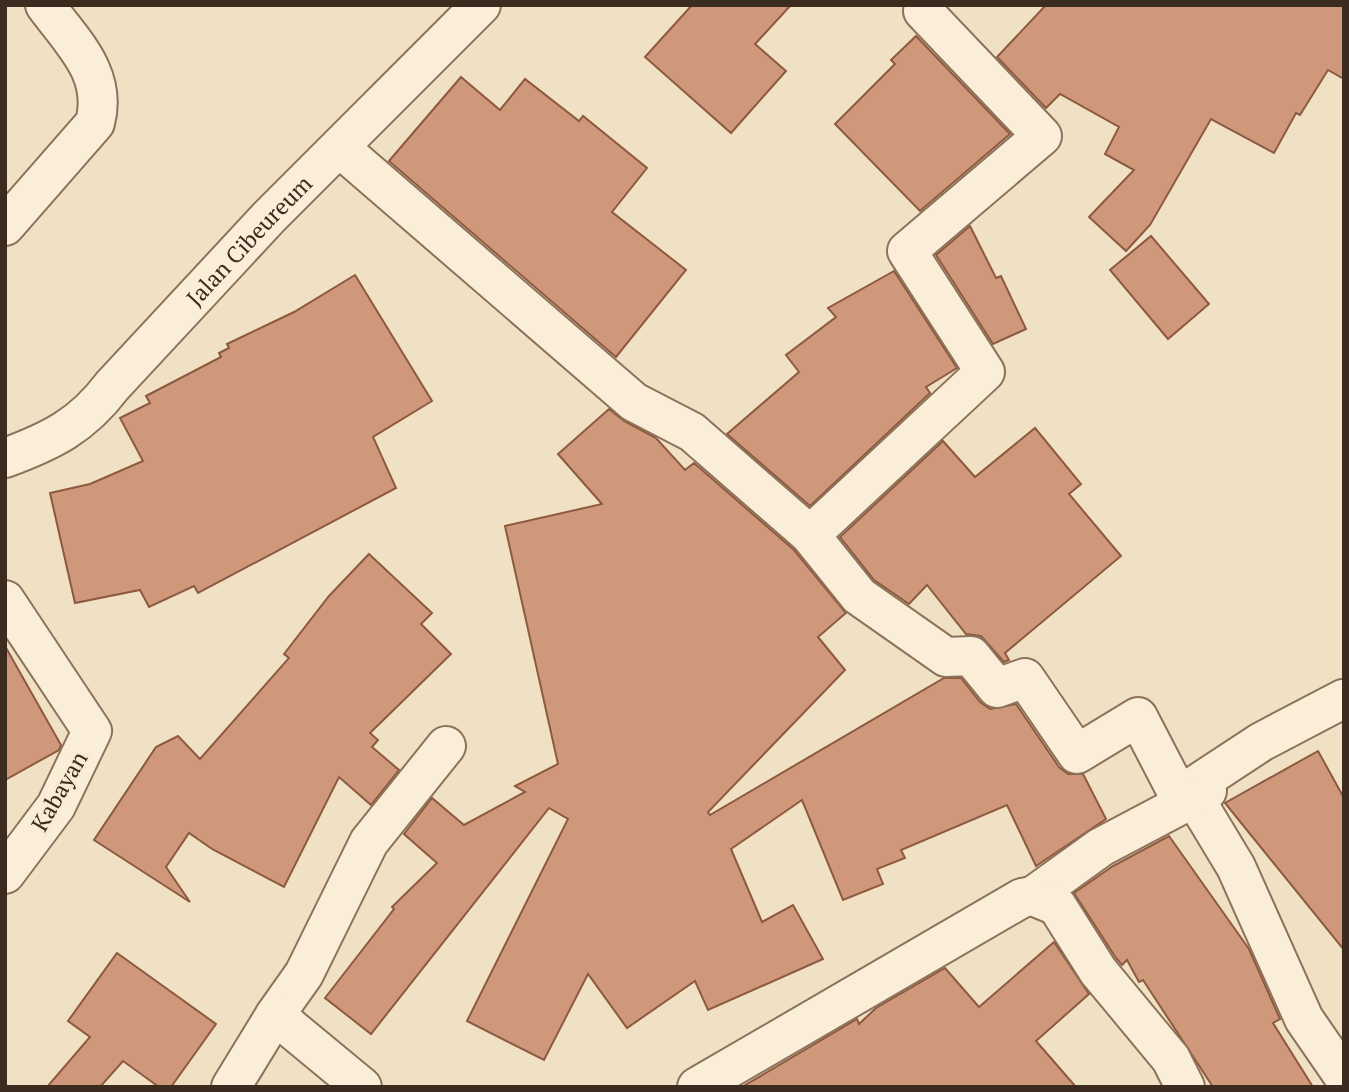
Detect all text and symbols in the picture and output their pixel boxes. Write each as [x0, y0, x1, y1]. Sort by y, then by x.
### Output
street label: Jalan Cibeureum [179, 168, 318, 312]
street label: Kabayan [24, 745, 94, 837]

